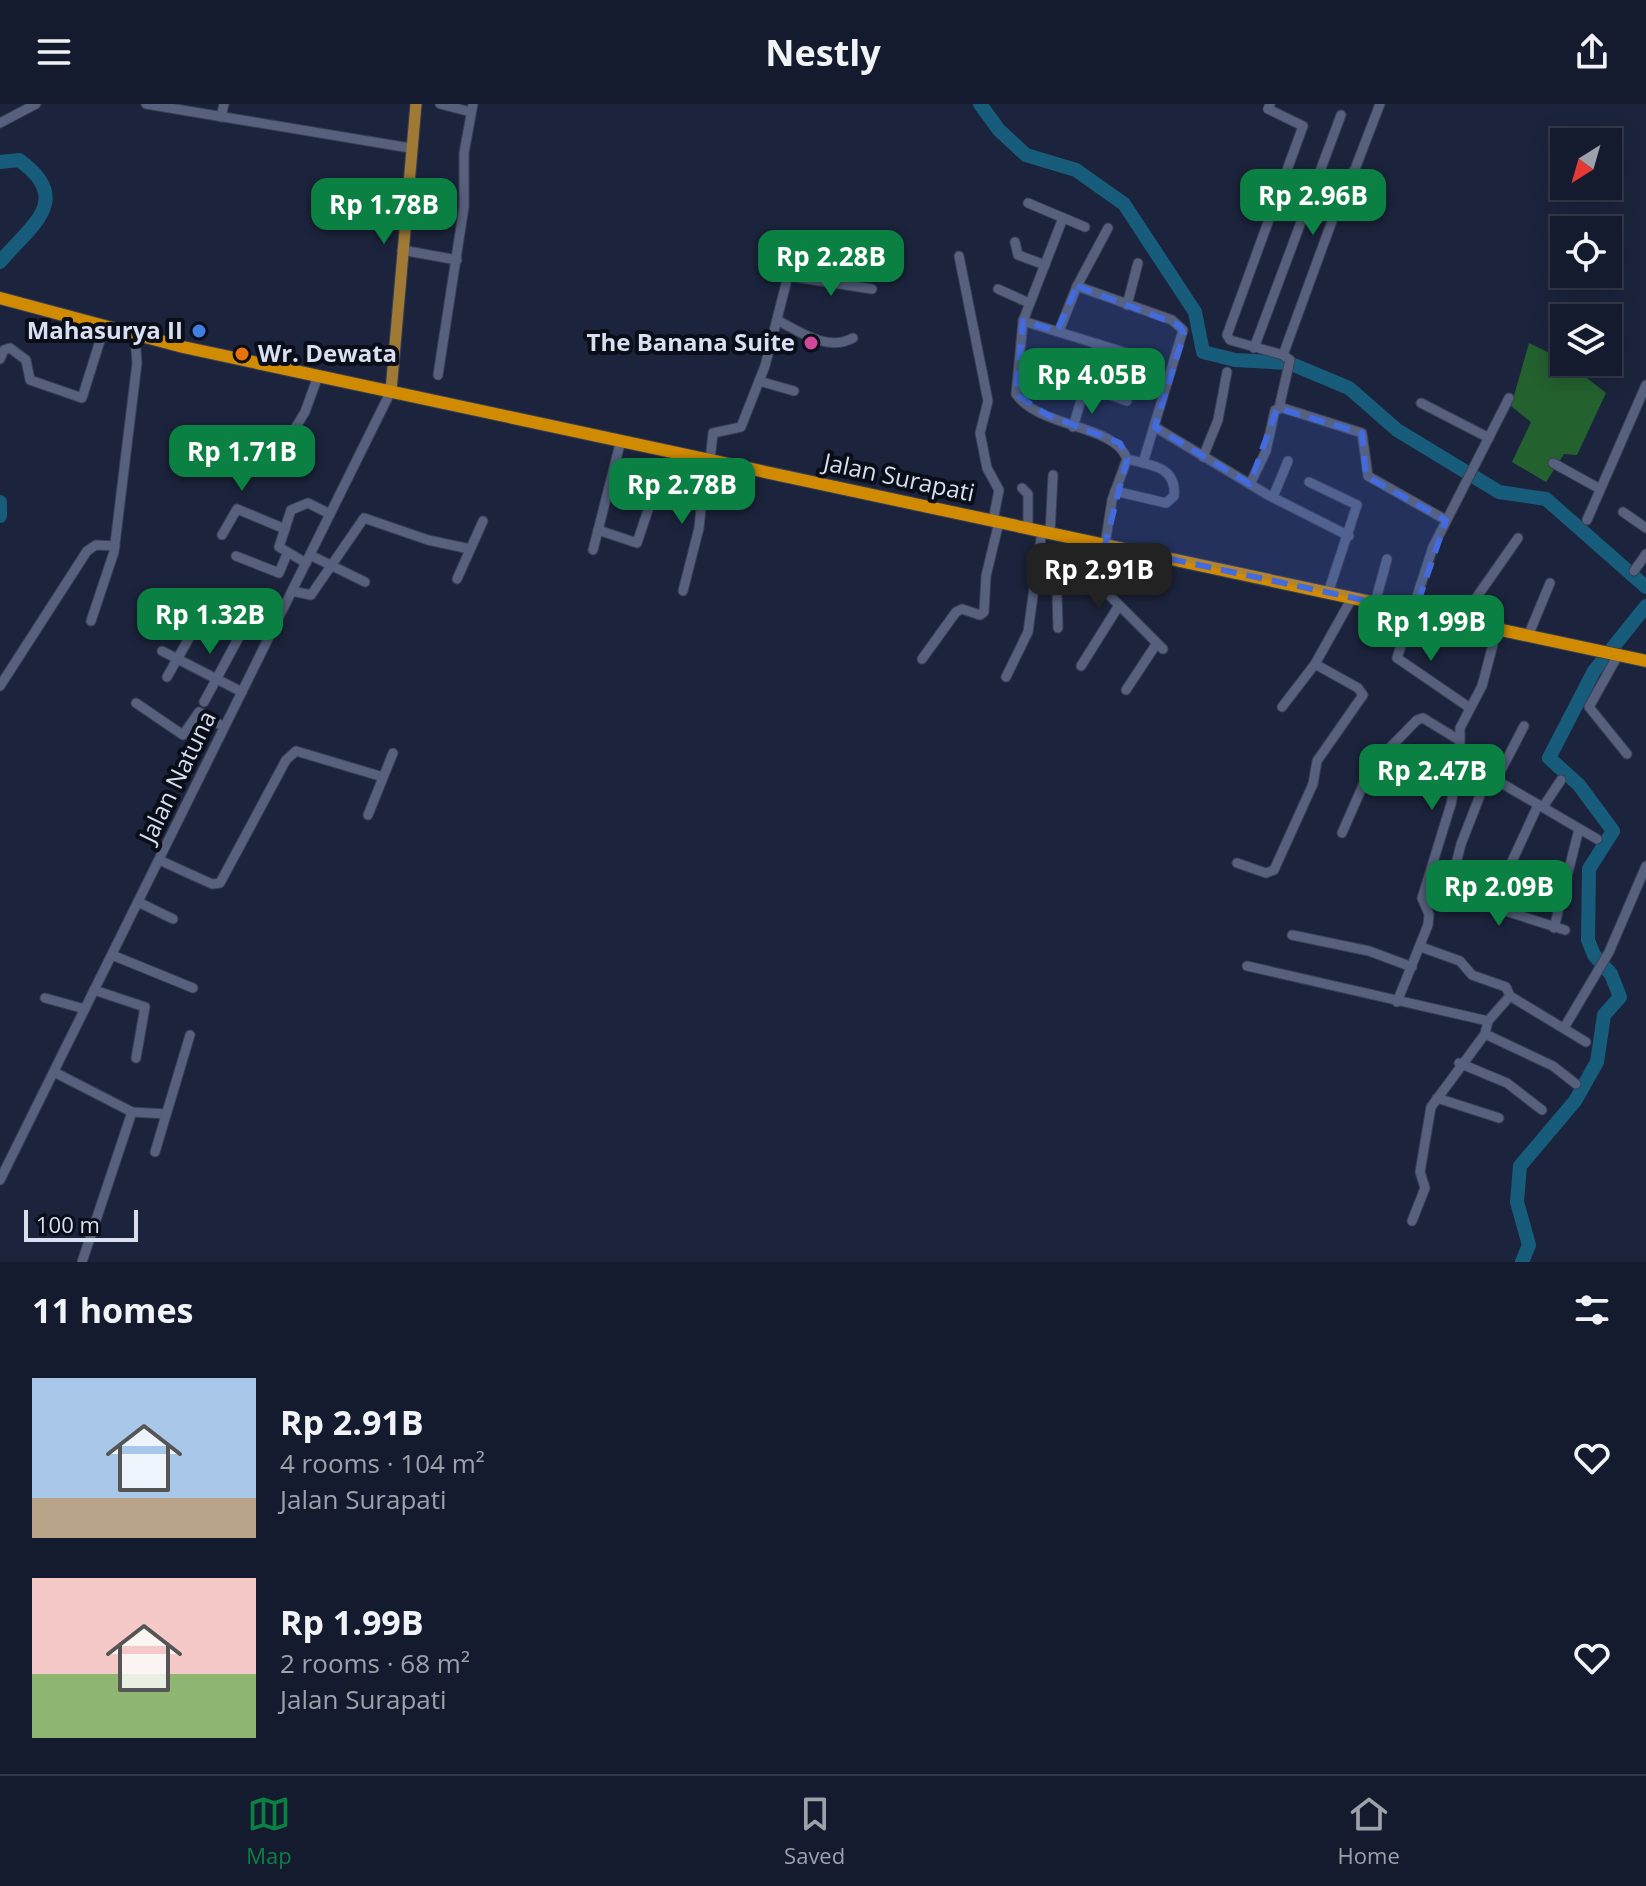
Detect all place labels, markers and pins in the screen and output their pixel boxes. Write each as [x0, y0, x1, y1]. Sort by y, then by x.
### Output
pin: Rp 2.96B [1230, 169, 1396, 237]
pin: Rp 1.78B [301, 178, 467, 246]
pin: Rp 2.28B [748, 230, 914, 298]
place label: Mahasurya II [27, 313, 183, 346]
marker: Mahasurya II [190, 322, 208, 340]
place label: The Banana Suite [587, 325, 795, 358]
marker: The Banana Suite [802, 334, 820, 352]
place label: Wr. Dewata [258, 336, 397, 369]
marker: Wr. Dewata [233, 345, 251, 363]
pin: Rp 4.05B [1009, 348, 1175, 416]
pin: Rp 1.71B [159, 425, 325, 493]
pin: Rp 2.78B [599, 458, 765, 526]
pin: Rp 2.91B [1016, 543, 1182, 611]
pin: Rp 1.32B [127, 588, 293, 656]
pin: Rp 1.99B [1348, 595, 1514, 663]
pin: Rp 2.47B [1349, 744, 1515, 812]
pin: Rp 2.09B [1416, 860, 1582, 928]

